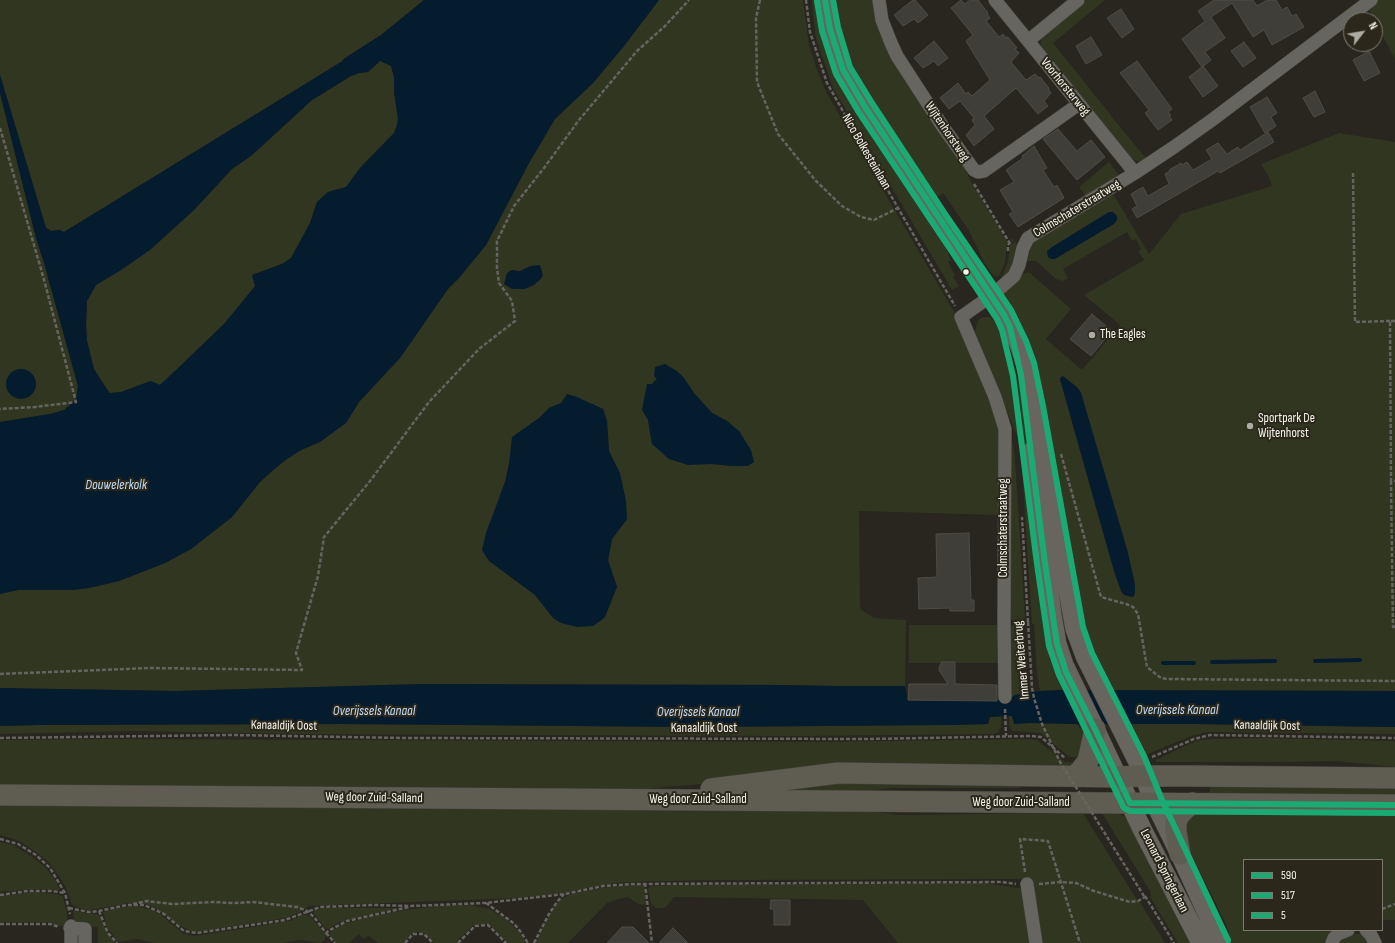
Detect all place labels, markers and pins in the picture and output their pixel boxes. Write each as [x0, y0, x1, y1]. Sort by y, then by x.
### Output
unlabelled marker [961, 267, 971, 277]
place label: The Eagles [1100, 327, 1146, 343]
marker: The Eagles [1087, 330, 1097, 340]
place label: Sportpark De Wijtenhorst [1258, 411, 1315, 442]
marker: Sportpark De Wijtenhorst [1245, 421, 1255, 431]

